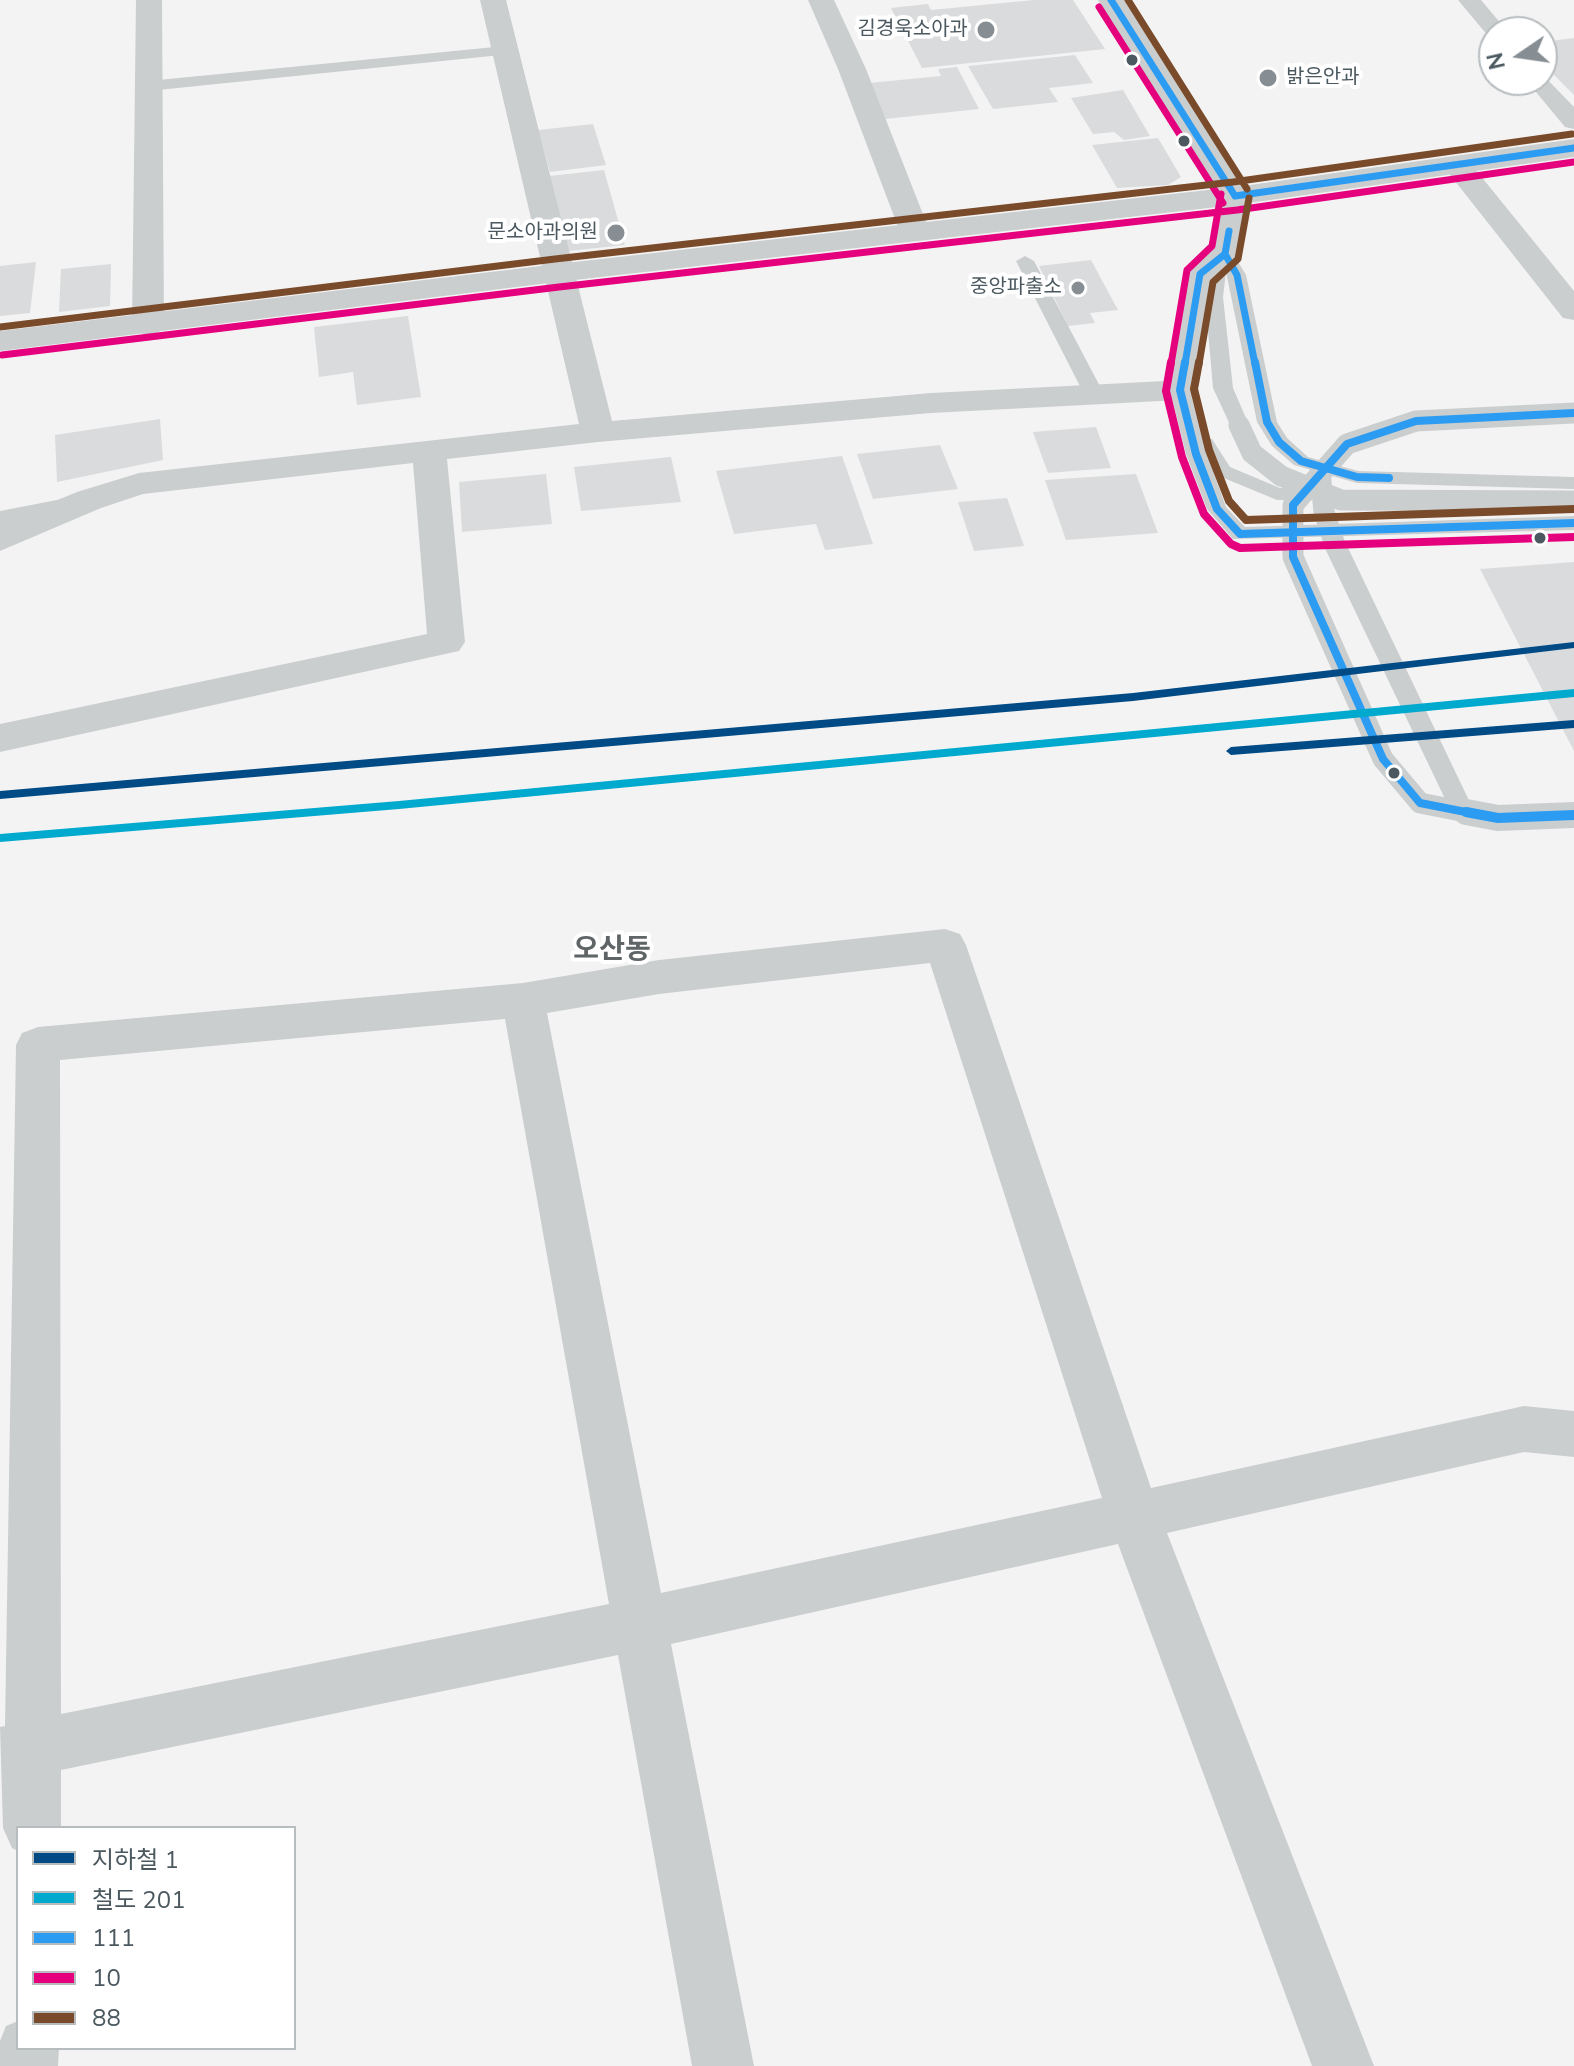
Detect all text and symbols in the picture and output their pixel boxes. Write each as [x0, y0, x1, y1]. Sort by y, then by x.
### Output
north arrow [1478, 16, 1558, 96]
place label: 김경욱소아과 [858, 18, 968, 42]
marker: 김경욱소아과 [975, 19, 997, 41]
text: N [1480, 50, 1513, 72]
unlabelled marker [1124, 52, 1140, 68]
place label: 밝은안과 [1286, 66, 1360, 90]
marker: 밝은안과 [1257, 67, 1279, 89]
unlabelled marker [1176, 133, 1192, 149]
place label: 문소아과의원 [488, 221, 598, 245]
marker: 문소아과의원 [605, 222, 627, 244]
place label: 중앙파출소 [970, 276, 1062, 300]
marker: 중앙파출소 [1069, 279, 1087, 297]
unlabelled marker [1532, 530, 1548, 546]
unlabelled marker [1386, 765, 1402, 781]
district label: 오산동 [573, 934, 651, 968]
legend [16, 1826, 296, 2050]
text: 지하철 1 [92, 1844, 179, 1876]
text: 철도 201 [92, 1884, 186, 1916]
text: 111 [92, 1922, 135, 1954]
text: 10 [92, 1962, 121, 1994]
text: 88 [92, 2002, 121, 2034]

